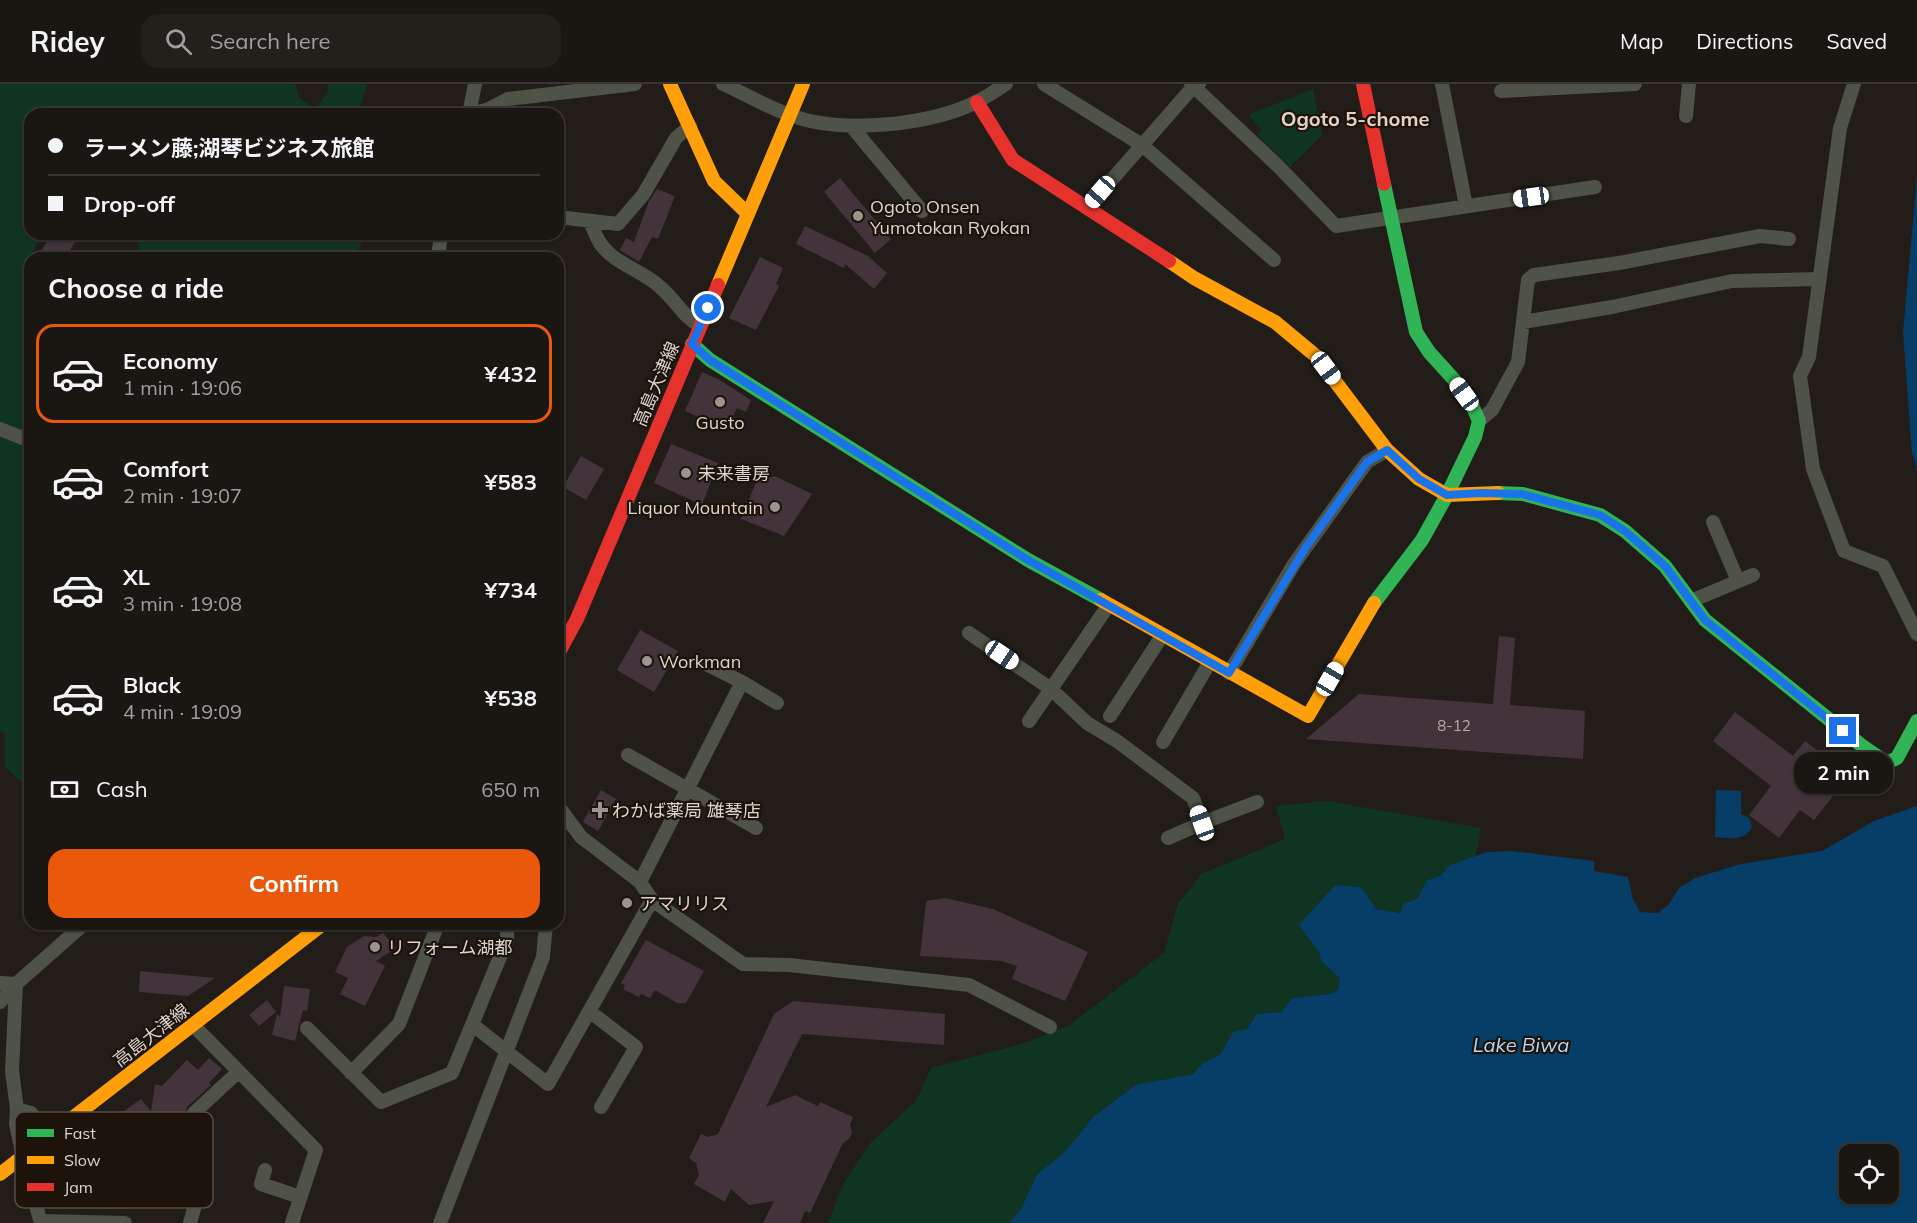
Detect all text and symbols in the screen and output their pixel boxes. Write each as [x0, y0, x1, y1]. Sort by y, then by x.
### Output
search box [141, 14, 561, 68]
text: Ridey [30, 24, 105, 59]
icon: search [162, 25, 195, 58]
text: Search here [210, 27, 331, 55]
text: Map [1620, 28, 1663, 54]
text: Directions [1696, 28, 1793, 54]
text: Saved [1826, 28, 1887, 54]
district label: Ogoto 5-chome [1281, 106, 1429, 131]
text: ラーメン藤;湖琴ビジネス旅館 [84, 134, 375, 162]
car [1081, 173, 1119, 211]
car [1512, 186, 1550, 208]
text: Drop-off [84, 190, 175, 218]
place label: Ogoto Onsen Yumotokan Ryokan [869, 195, 1030, 239]
marker: Ogoto Onsen Yumotokan Ryokan [851, 209, 865, 223]
text: Choose a ride [48, 271, 224, 305]
route start [694, 294, 721, 321]
street label: 高島大津線 [628, 338, 684, 430]
icon: car [51, 347, 105, 401]
text: Economy [123, 347, 218, 375]
car [1308, 348, 1344, 388]
text: ¥432 [484, 360, 537, 388]
car [1446, 374, 1482, 414]
text: 1 min · 19:06 [123, 375, 242, 400]
marker: Gusto [713, 395, 727, 409]
place label: Gusto [696, 411, 744, 434]
icon: car [51, 455, 105, 509]
text: Comfort [123, 455, 209, 483]
place label: 未来書房 [698, 462, 770, 485]
marker: 未来書房 [679, 466, 693, 480]
text: ¥583 [484, 468, 537, 496]
text: 2 min · 19:07 [123, 483, 242, 508]
place label: Liquor Mountain [628, 496, 763, 519]
marker: Liquor Mountain [768, 500, 782, 514]
icon: car [51, 563, 105, 617]
text: XL [123, 563, 150, 591]
text: ¥734 [484, 576, 537, 604]
text: 3 min · 19:08 [123, 591, 242, 616]
car [982, 637, 1022, 673]
place label: Workman [659, 650, 741, 673]
marker: Workman [640, 654, 654, 668]
car [1313, 659, 1347, 699]
icon: car [51, 671, 105, 725]
text: Black [123, 671, 181, 699]
text: ¥538 [484, 684, 537, 712]
text: 4 min · 19:09 [123, 699, 242, 724]
house number: 8-12 [1437, 716, 1471, 735]
route end [1829, 717, 1856, 744]
callout: 2 min [1794, 752, 1892, 794]
text: 2 min [1817, 760, 1870, 785]
icon: cash [48, 773, 81, 806]
text: Cash [96, 775, 148, 803]
text: 650 m [481, 777, 540, 802]
place label: わかば薬局 雄琴店 [612, 799, 761, 822]
marker: わかば薬局 雄琴店 [593, 803, 607, 817]
car [1187, 803, 1217, 843]
button: Confirm [48, 849, 540, 918]
place label: アマリリス [639, 892, 729, 915]
marker: アマリリス [620, 896, 634, 910]
place label: リフォーム湖都 [387, 936, 512, 959]
marker: リフォーム湖都 [368, 940, 382, 954]
street label: 高島大津線 [108, 998, 194, 1072]
water label: Lake Biwa [1473, 1032, 1569, 1057]
legend [15, 1112, 213, 1208]
text: Fast [64, 1123, 96, 1143]
map controls [1839, 1144, 1899, 1204]
button: locate [1839, 1144, 1899, 1204]
text: Slow [64, 1150, 101, 1170]
text: Jam [64, 1177, 93, 1197]

